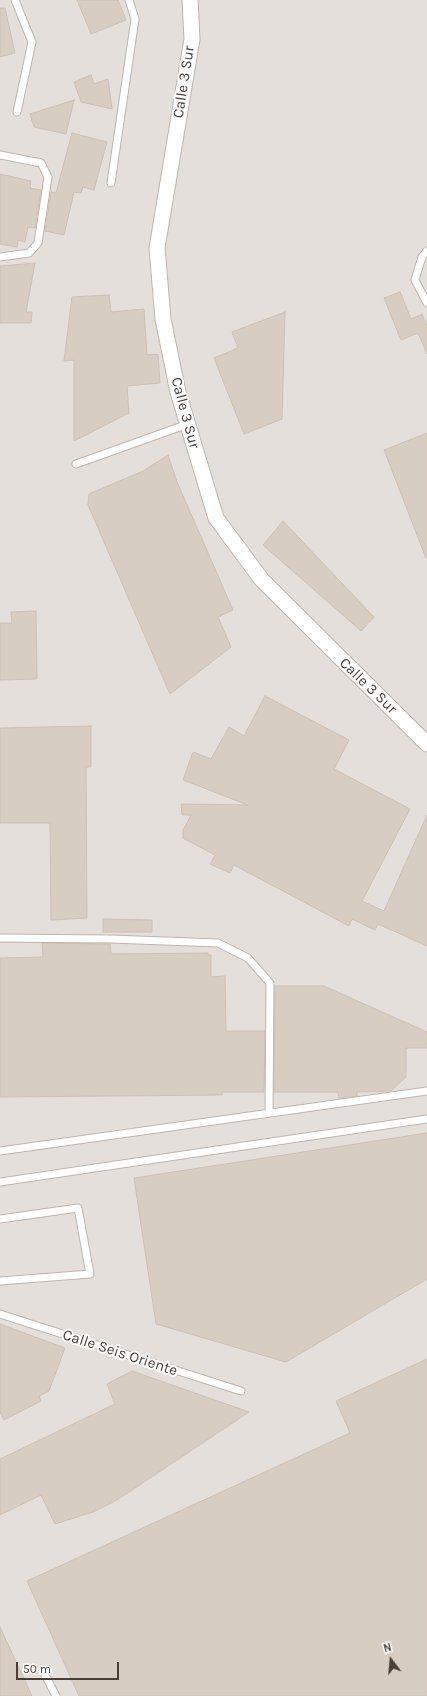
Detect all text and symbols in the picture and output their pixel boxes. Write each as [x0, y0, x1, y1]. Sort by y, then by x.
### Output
street label: Calle 3 Sur [169, 44, 199, 120]
street label: Calle 3 Sur [167, 375, 203, 451]
street label: Calle 3 Sur [335, 654, 401, 718]
street label: Calle Seis Oriente [60, 1326, 180, 1380]
north arrow [371, 1640, 411, 1680]
text: N [382, 1641, 393, 1655]
scale bar [18, 1654, 121, 1680]
text: 50 m [23, 1662, 51, 1676]

